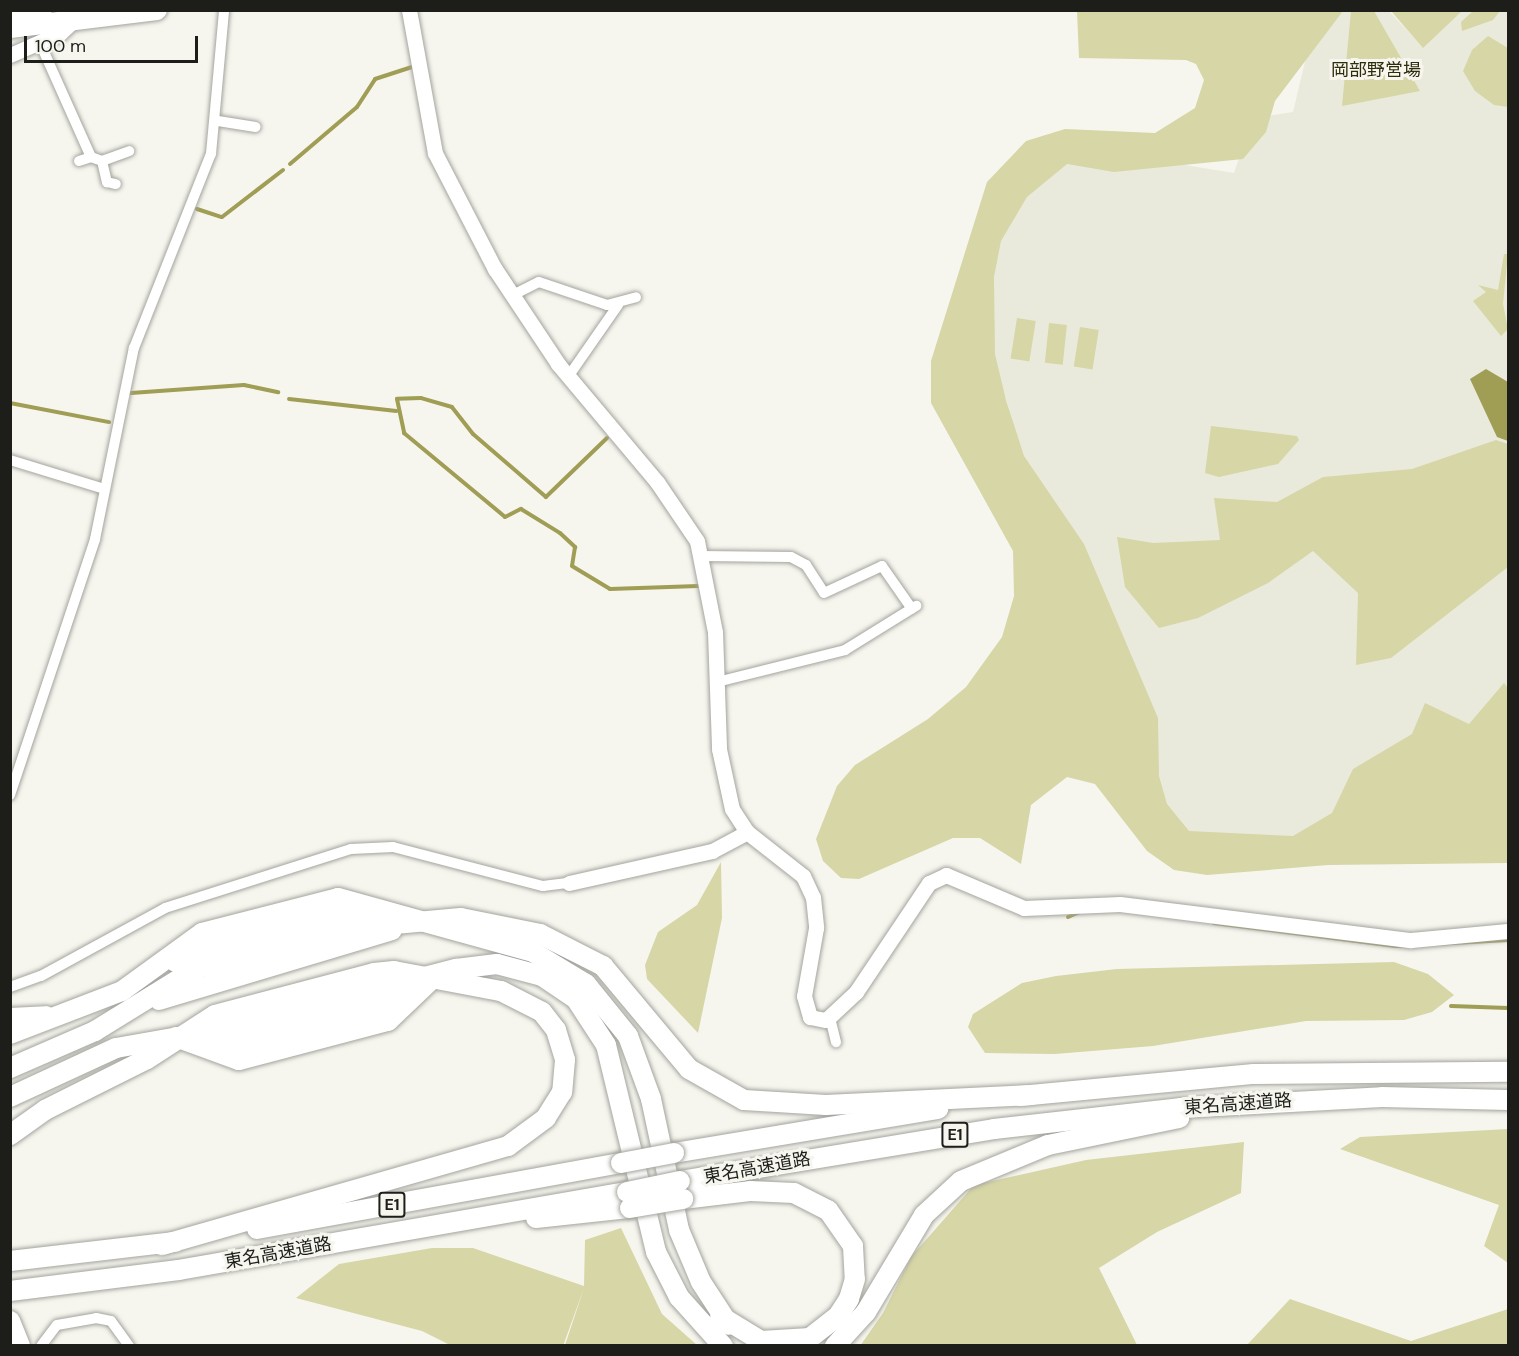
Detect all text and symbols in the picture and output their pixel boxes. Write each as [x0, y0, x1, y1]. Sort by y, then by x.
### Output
scale bar [27, 24, 201, 62]
text: 100 m [35, 34, 86, 58]
park label: 岡部野営場 [1331, 59, 1421, 81]
street label: 東名高速道路 [1183, 1089, 1293, 1119]
road number: E1 [940, 1122, 970, 1148]
street label: 東名高速道路 [702, 1148, 812, 1188]
road number: E1 [377, 1192, 407, 1218]
street label: 東名高速道路 [223, 1233, 333, 1273]

